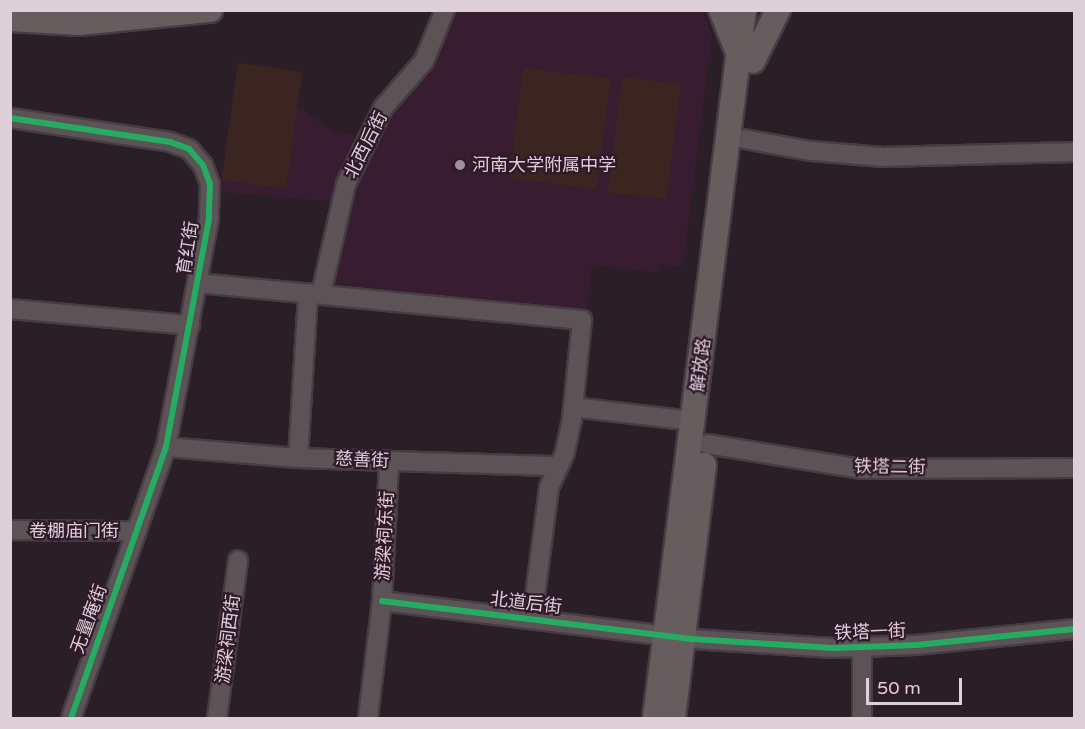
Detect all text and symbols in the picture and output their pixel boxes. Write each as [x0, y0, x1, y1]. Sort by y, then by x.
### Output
street label: 北西后街 [340, 108, 392, 182]
place label: 河南大学附属中学 [472, 154, 616, 176]
marker: 河南大学附属中学 [453, 158, 467, 172]
street label: 育红街 [173, 220, 203, 276]
street label: 解放路 [687, 337, 715, 393]
street label: 慈善街 [334, 448, 390, 472]
street label: 铁塔二街 [854, 456, 926, 478]
street label: 游梁祠东街 [372, 490, 398, 582]
street label: 卷棚庙门街 [29, 520, 119, 542]
street label: 无量庵街 [67, 581, 111, 657]
street label: 北道后街 [489, 588, 563, 618]
street label: 游梁祠西街 [212, 593, 244, 685]
street label: 铁塔一街 [834, 620, 906, 644]
scale bar [869, 666, 965, 704]
text: 50 m [877, 677, 921, 699]

